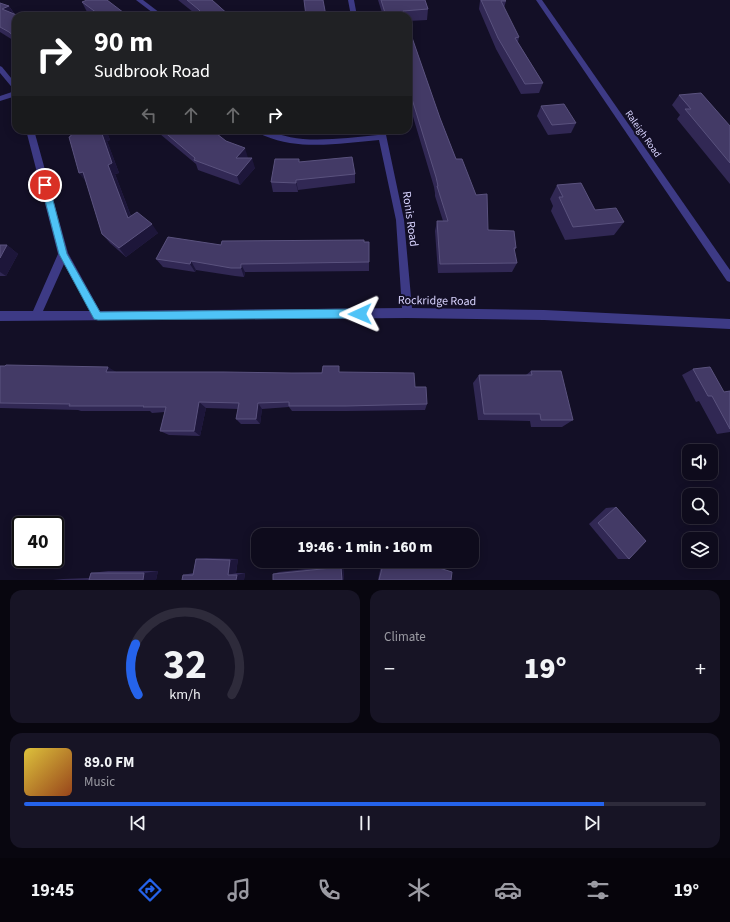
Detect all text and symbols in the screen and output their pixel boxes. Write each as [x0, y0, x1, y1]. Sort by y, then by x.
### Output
text: 90 m [94, 22, 153, 62]
icon: right [28, 28, 80, 80]
text: Sudbrook Road [94, 59, 210, 84]
icon: left [138, 104, 160, 126]
icon: ahead [180, 104, 202, 126]
icon: ahead [222, 104, 244, 126]
icon: right [264, 104, 286, 126]
street label: Raleigh Road [622, 108, 664, 160]
pin [28, 168, 62, 202]
icon: arrive [34, 174, 56, 196]
street label: Ronis Road [398, 190, 422, 248]
street label: Rockridge Road [398, 292, 476, 310]
position arrow [339, 293, 381, 335]
map controls [682, 444, 718, 568]
button: sound [682, 444, 718, 480]
button: search [682, 488, 718, 524]
speed limit sign: 40 [12, 516, 64, 568]
button: layers [682, 532, 718, 568]
text: 19:46 · 1 min · 160 m [298, 537, 432, 558]
text: Climate [384, 628, 426, 646]
text: 32 [163, 634, 207, 694]
text: 19° [523, 647, 567, 690]
text: − [384, 653, 395, 685]
text: + [695, 653, 706, 685]
text: km/h [169, 683, 201, 704]
text: 89.0 FM [84, 752, 135, 773]
text: Music [84, 773, 115, 791]
icon: previous [127, 812, 149, 834]
icon: pause [354, 812, 376, 834]
icon: next [581, 812, 603, 834]
icon: directions [136, 876, 164, 904]
icon: music [225, 876, 253, 904]
icon: phone [315, 876, 343, 904]
icon: climate [405, 876, 433, 904]
icon: car [494, 876, 522, 904]
icon: filters [584, 876, 612, 904]
text: 19:45 [31, 878, 74, 903]
text: 19° [674, 878, 699, 903]

